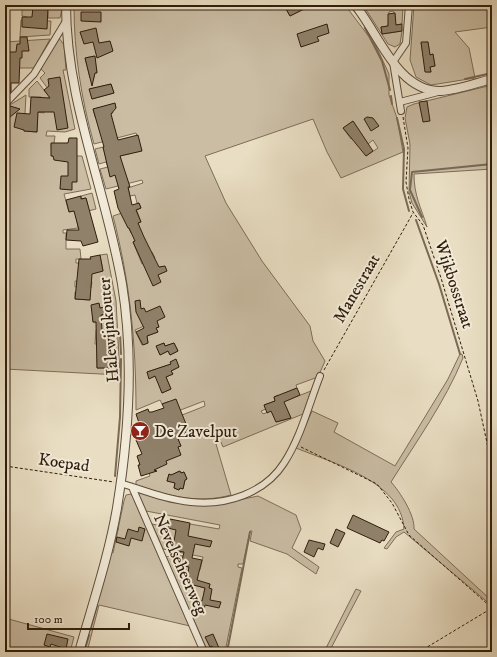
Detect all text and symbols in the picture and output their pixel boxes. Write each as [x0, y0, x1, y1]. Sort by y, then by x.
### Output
street label: Wijkbosstraat [429, 236, 479, 332]
street label: Manestraat [328, 250, 386, 327]
street label: Halewijnkouter [93, 276, 125, 383]
bar icon: De Zavelput [129, 420, 151, 442]
place label: De Zavelput [154, 421, 238, 443]
street label: Koepad [37, 449, 91, 478]
street label: Nevelseheerweg [148, 510, 213, 619]
scale bar [28, 605, 129, 631]
text: 100 m [34, 612, 63, 627]

